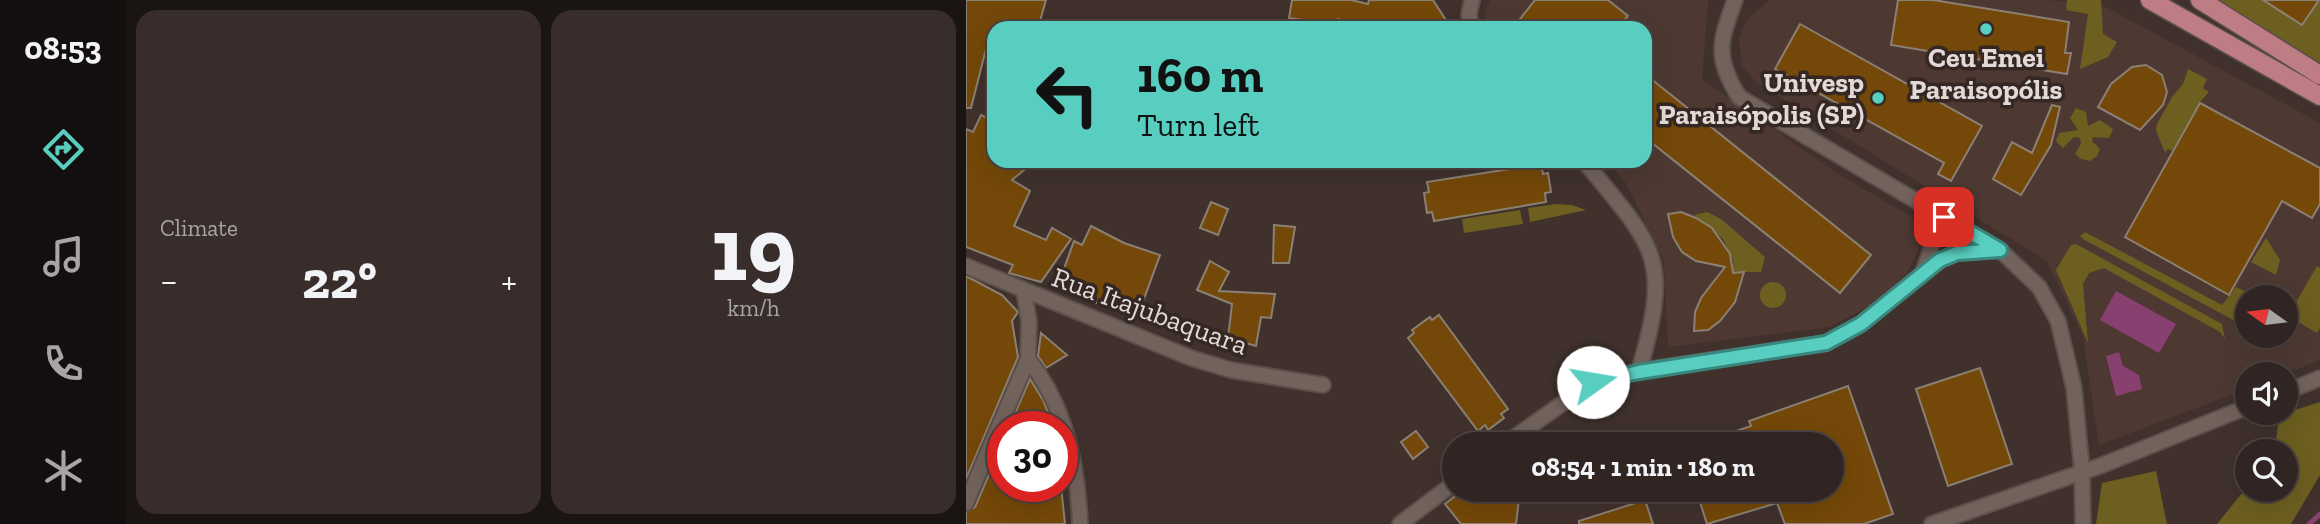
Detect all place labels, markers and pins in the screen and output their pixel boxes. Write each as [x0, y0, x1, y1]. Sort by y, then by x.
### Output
marker: Ceu Emei Paraisopólis [1978, 21, 1994, 37]
place label: Ceu Emei Paraisopólis [1910, 41, 2063, 106]
place label: Univesp Paraisópolis (SP) [1659, 66, 1864, 131]
marker: Univesp Paraisópolis (SP) [1870, 90, 1886, 106]
pin [1914, 187, 1974, 247]

